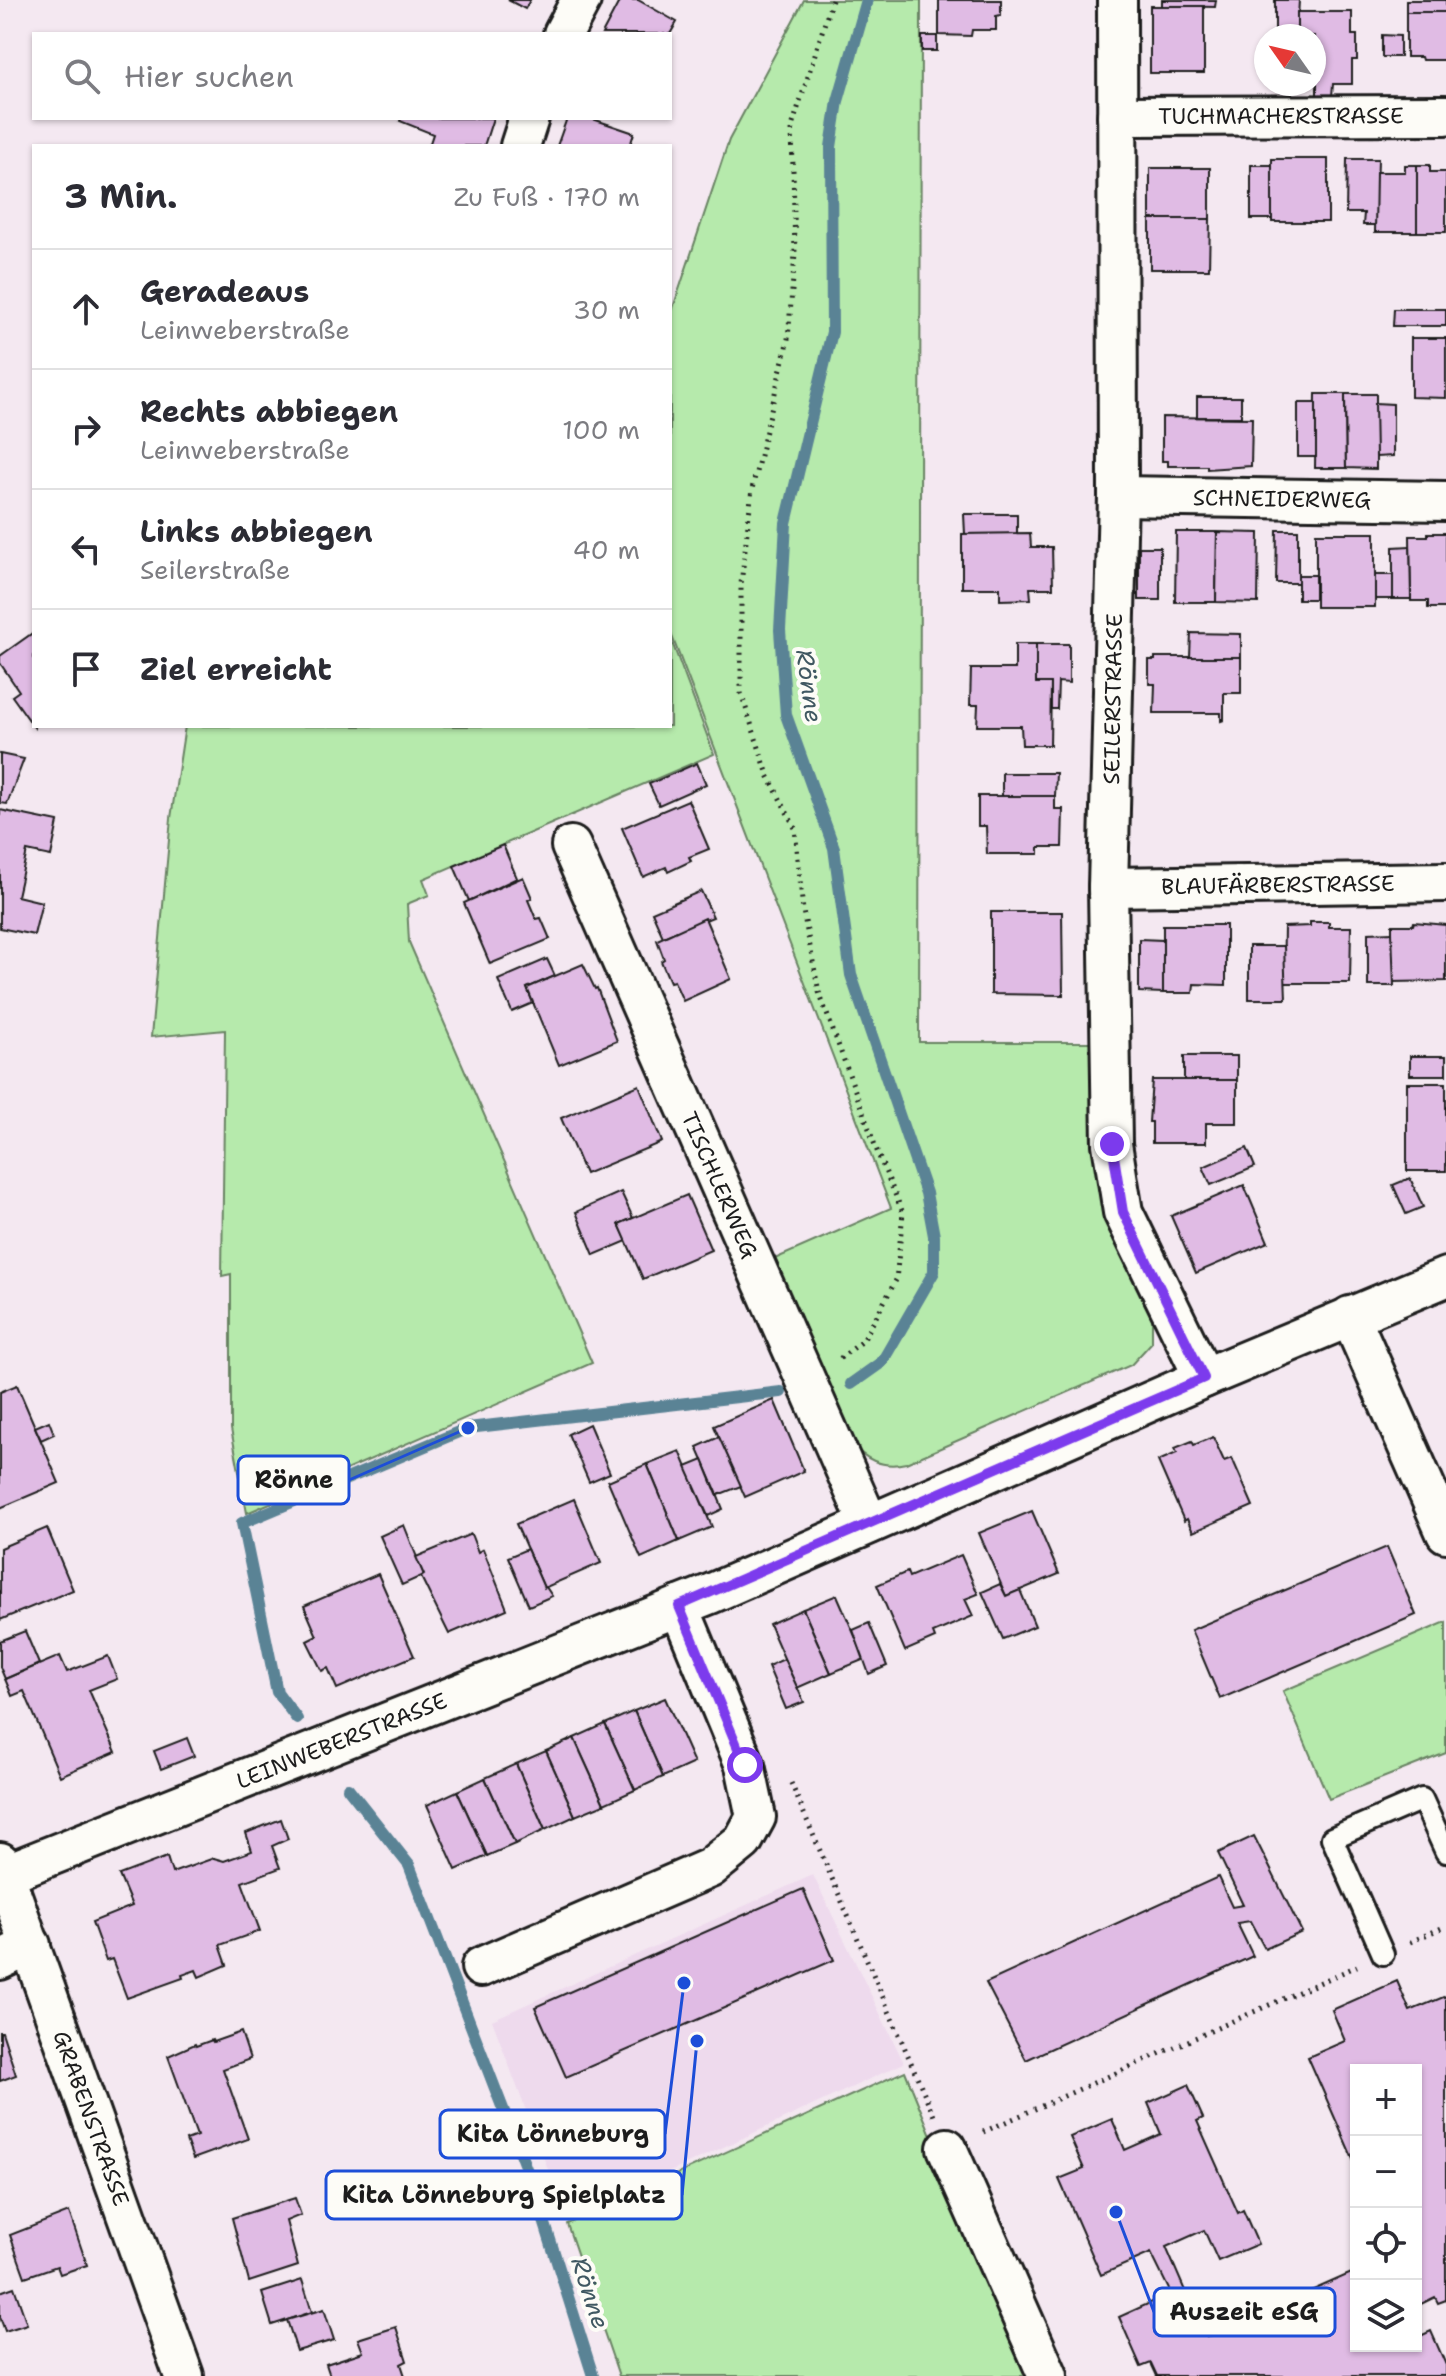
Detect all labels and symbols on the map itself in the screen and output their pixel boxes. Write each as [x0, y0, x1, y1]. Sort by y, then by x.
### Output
north arrow [1254, 24, 1326, 96]
street label: TUCHMACHERSTRASSE [1158, 101, 1404, 130]
street label: SCHNEIDERWEG [1193, 483, 1372, 514]
street label: SEILERSTRASSE [1097, 613, 1129, 785]
water label: Rönne [788, 647, 830, 725]
street label: BLAUFÄRBERSTRASSE [1161, 868, 1395, 901]
street label: TISCHLERWEG [675, 1107, 765, 1263]
route end [1094, 1126, 1130, 1162]
callout: Rönne [238, 1456, 349, 1504]
text: Rönne [255, 1464, 334, 1496]
street label: LEINWEBERSTRASSE [232, 1686, 451, 1795]
route start [727, 1747, 763, 1783]
street label: GRABENSTRASSE [47, 2026, 136, 2210]
callout: Kita Lönneburg [440, 2110, 665, 2158]
text: Kita Lönneburg [457, 2118, 649, 2150]
callout: Kita Lönneburg Spielplatz [326, 2171, 682, 2219]
text: Kita Lönneburg Spielplatz [342, 2179, 666, 2211]
water label: Rönne [563, 2253, 617, 2333]
callout: Auszeit eSG [1154, 2288, 1335, 2336]
text: Auszeit eSG [1169, 2296, 1319, 2328]

